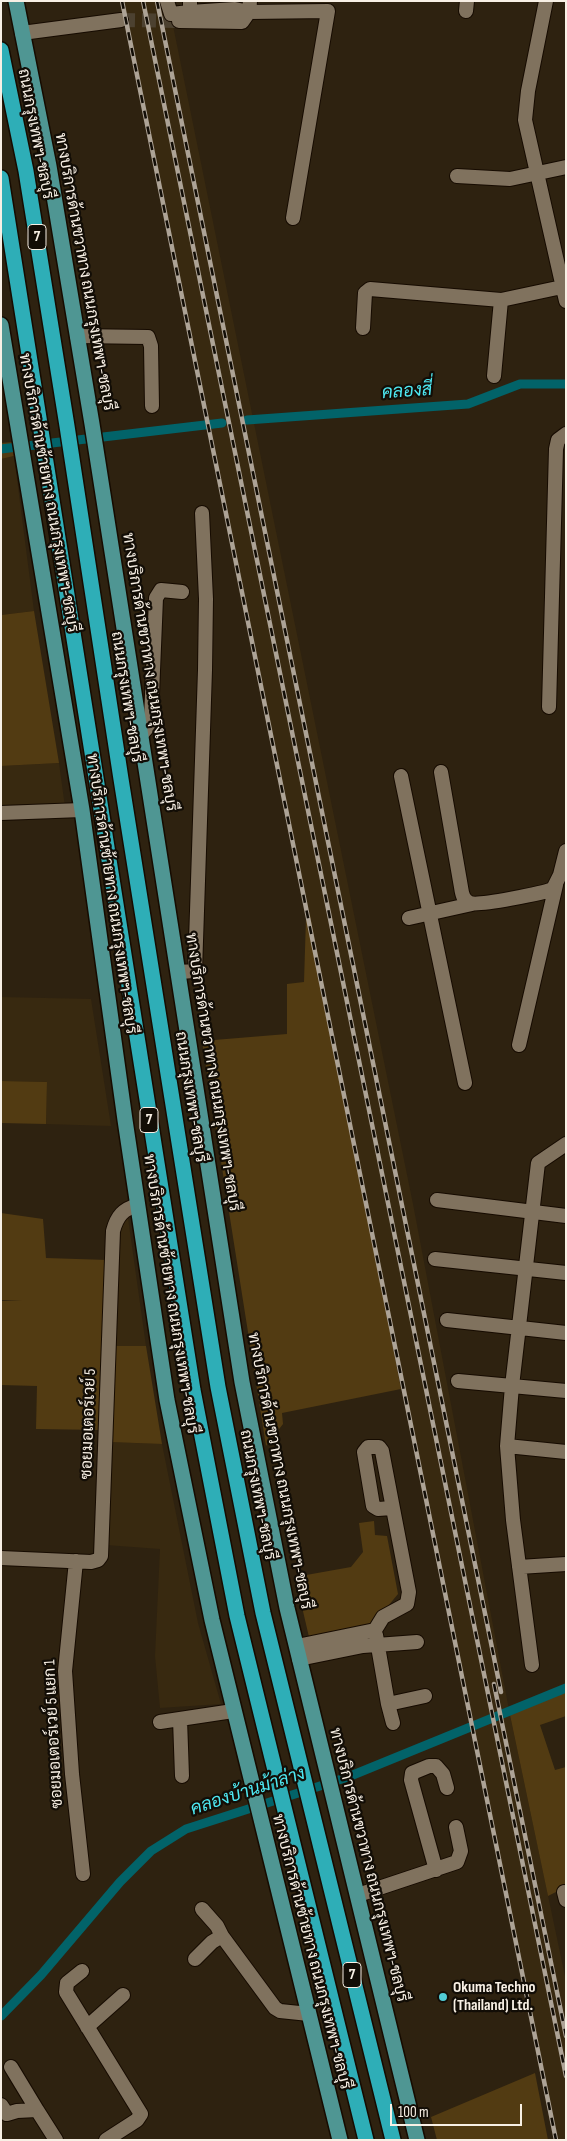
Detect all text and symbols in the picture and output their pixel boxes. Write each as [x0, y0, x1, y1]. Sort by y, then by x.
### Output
street label: ถนนกรุงเทพฯ-ชลบุรี [13, 67, 57, 201]
street label: ทางบริการด้านขวาทาง ถนนกรุงเทพฯ-ชลบุรี [50, 132, 118, 412]
road number: 7 [28, 224, 46, 250]
street label: ทางบริการด้านซ้ายทาง ถนนกรุงเทพฯ-ชลบุรี [14, 352, 82, 634]
water label: คลองสี่ [381, 379, 433, 405]
street label: ทางบริการด้านขวาทาง ถนนกรุงเทพฯ-ชลบุรี [117, 531, 181, 813]
street label: ถนนกรุงเทพฯ-ชลบุรี [106, 630, 146, 764]
street label: ทางบริการด้านซ้ายทาง ถนนกรุงเทพฯ-ชลบุรี [82, 752, 140, 1036]
street label: ทางบริการด้านขวาทาง ถนนกรุงเทพฯ-ชลบุรี [180, 931, 244, 1213]
street label: ถนนกรุงเทพฯ-ชลบุรี [170, 1030, 210, 1164]
road number: 7 [140, 1108, 158, 1132]
street label: ทางบริการด้านซ้ายทาง ถนนกรุงเทพฯ-ชลบุรี [138, 1153, 202, 1435]
street label: ทางบริการด้านขวาทาง ถนนกรุงเทพฯ-ชลบุรี [243, 1331, 315, 1611]
street label: ซอยมอเตอร์เวย์ 5 [77, 1368, 101, 1480]
street label: ถนนกรุงเทพฯ-ชลบุรี [235, 1428, 279, 1562]
street label: ซอยมอเตอร์เวย์ 5 แยก 1 [41, 1659, 67, 1809]
street label: ทางบริการด้านขวาทาง ถนนกรุงเทพฯ-ชลบุรี [325, 1726, 411, 2004]
water label: คลองบ้านม้าล่าง [188, 1763, 308, 1821]
street label: ทางบริการด้านซ้ายทาง ถนนกรุงเทพฯ-ชลบุรี [267, 1812, 355, 2092]
road number: 7 [343, 1962, 361, 1988]
place label: Okuma Techno (Thailand) Ltd. [453, 1978, 535, 2016]
marker: Okuma Techno (Thailand) Ltd. [437, 1991, 449, 2003]
scale bar [392, 2094, 524, 2126]
text: 100 m [398, 2103, 429, 2122]

